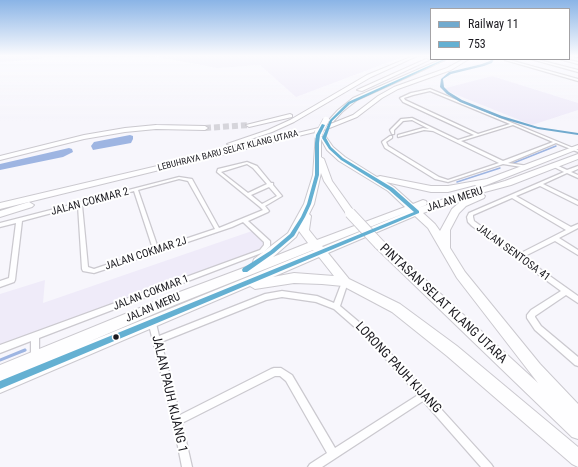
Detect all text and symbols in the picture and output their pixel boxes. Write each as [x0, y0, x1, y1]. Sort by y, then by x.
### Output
legend [430, 8, 570, 60]
text: Railway 11 [468, 17, 519, 31]
text: 753 [468, 37, 486, 51]
street label: LEBUHRAYA BARU SELAT KLANG UTARA [157, 128, 299, 174]
street label: JALAN COKMAR 2 [50, 185, 130, 219]
street label: JALAN MERU [425, 185, 485, 215]
street label: JALAN SENTOSA 41 [474, 222, 552, 284]
street label: JALAN COKMAR 2J [103, 235, 189, 273]
street label: PINTASAN SELAT KLANG UTARA [376, 241, 510, 367]
street label: JALAN COKMAR 1 [111, 273, 191, 313]
street label: JALAN MERU [124, 291, 182, 325]
street label: LORONG PAUH KIJANG [352, 319, 444, 417]
unlabelled marker [111, 332, 121, 342]
street label: JALAN PAUH KIJANG 1 [148, 334, 190, 454]

